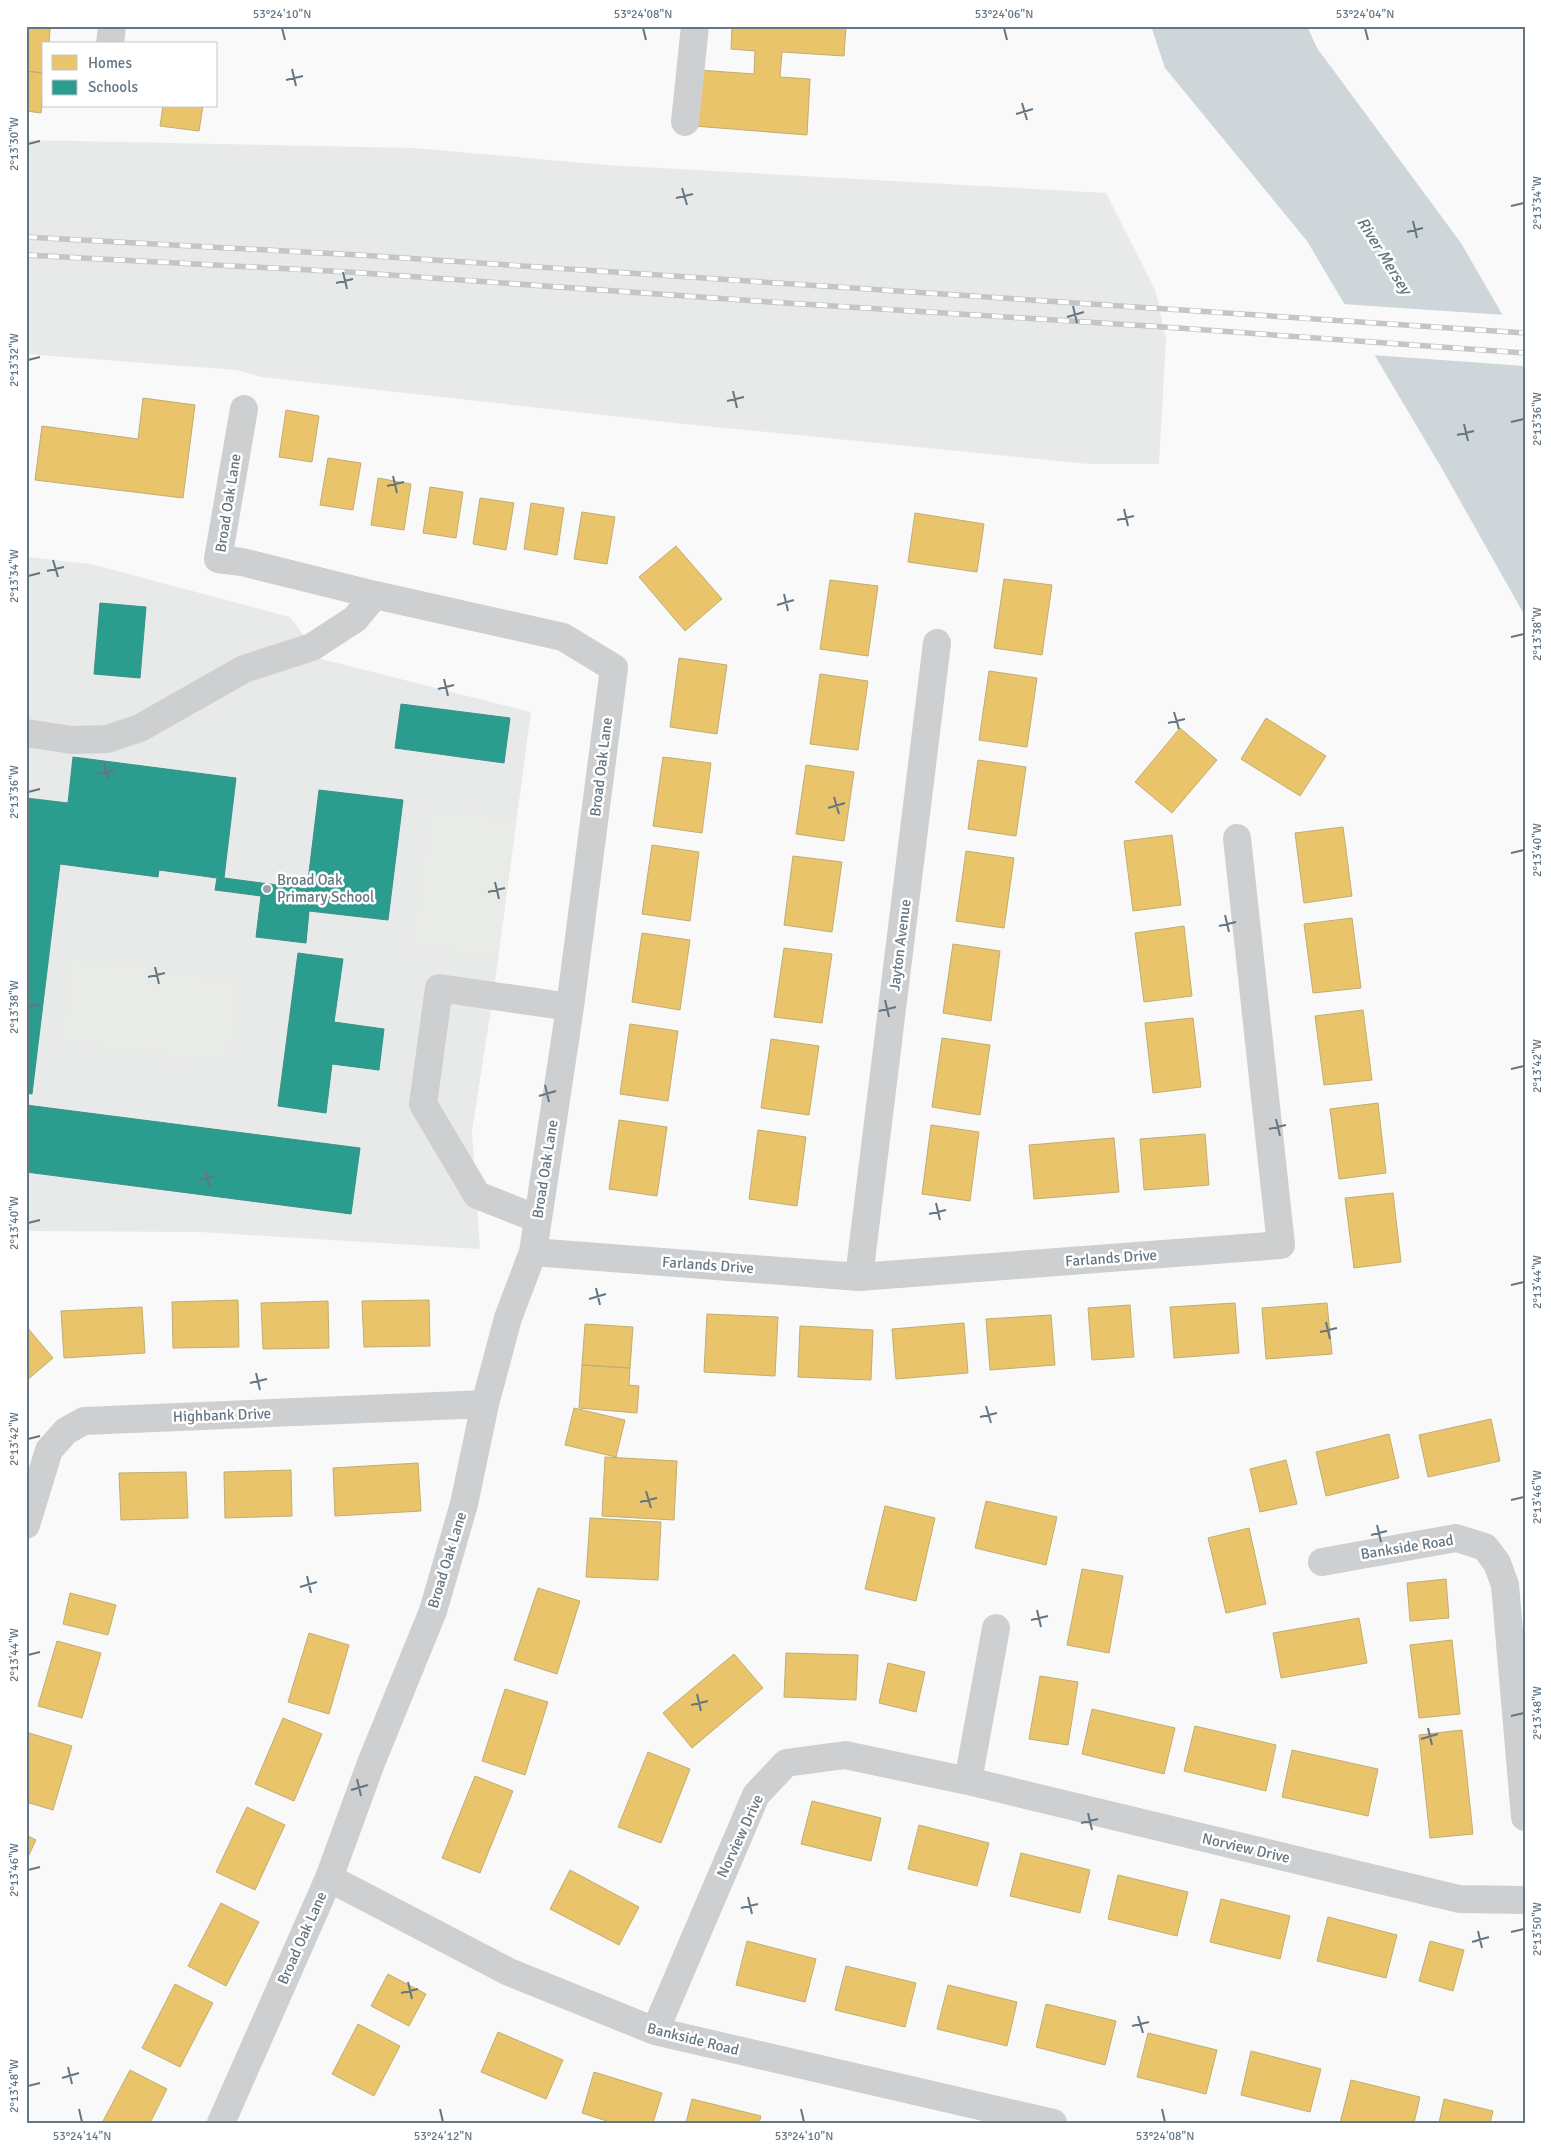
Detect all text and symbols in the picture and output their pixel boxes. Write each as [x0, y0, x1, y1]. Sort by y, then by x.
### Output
text: 53°24'10"N [253, 7, 311, 22]
text: 53°24'08"N [614, 7, 672, 22]
text: 53°24'06"N [975, 7, 1033, 22]
text: 53°24'04"N [1336, 7, 1394, 22]
legend [42, 42, 218, 108]
text: Homes [88, 54, 132, 72]
text: Schools [88, 78, 139, 96]
text: 2°13'30"W [7, 117, 22, 171]
text: 2°13'34"W [1530, 176, 1545, 230]
water label: River Mersey [1352, 214, 1417, 300]
text: 2°13'32"W [7, 333, 22, 387]
text: 2°13'36"W [1530, 392, 1545, 446]
street label: Broad Oak Lane [211, 452, 245, 554]
text: 2°13'34"W [7, 549, 22, 603]
text: 2°13'38"W [1530, 607, 1545, 661]
street label: Broad Oak Lane [586, 716, 616, 818]
text: 2°13'36"W [7, 765, 22, 819]
text: 2°13'40"W [1530, 823, 1545, 877]
place label: Broad Oak Primary School [277, 871, 374, 906]
marker: Broad Oak Primary School [261, 883, 273, 895]
street label: Jayton Avenue [885, 898, 915, 992]
text: 2°13'38"W [7, 980, 22, 1034]
text: 2°13'42"W [1530, 1039, 1545, 1093]
street label: Broad Oak Lane [528, 1118, 562, 1220]
text: 2°13'40"W [7, 1196, 22, 1250]
street label: Farlands Drive [1064, 1246, 1158, 1270]
street label: Farlands Drive [661, 1253, 755, 1277]
text: 2°13'44"W [1530, 1255, 1545, 1309]
street label: Highbank Drive [173, 1404, 271, 1426]
text: 2°13'42"W [7, 1412, 22, 1466]
text: 2°13'46"W [1530, 1470, 1545, 1524]
street label: Broad Oak Lane [424, 1510, 470, 1610]
street label: Bankside Road [1359, 1531, 1455, 1563]
text: 2°13'44"W [7, 1628, 22, 1682]
text: 2°13'48"W [1530, 1686, 1545, 1740]
street label: Norview Drive [713, 1792, 767, 1880]
street label: Norview Drive [1200, 1829, 1292, 1867]
text: 2°13'46"W [7, 1843, 22, 1897]
street label: Broad Oak Lane [273, 1889, 331, 1987]
text: 2°13'50"W [1530, 1902, 1545, 1956]
street label: Bankside Road [645, 2019, 741, 2059]
text: 2°13'48"W [7, 2059, 22, 2113]
text: 53°24'14"N [53, 2129, 111, 2144]
text: 53°24'12"N [414, 2129, 472, 2144]
text: 53°24'10"N [775, 2129, 833, 2144]
text: 53°24'08"N [1136, 2129, 1194, 2144]

